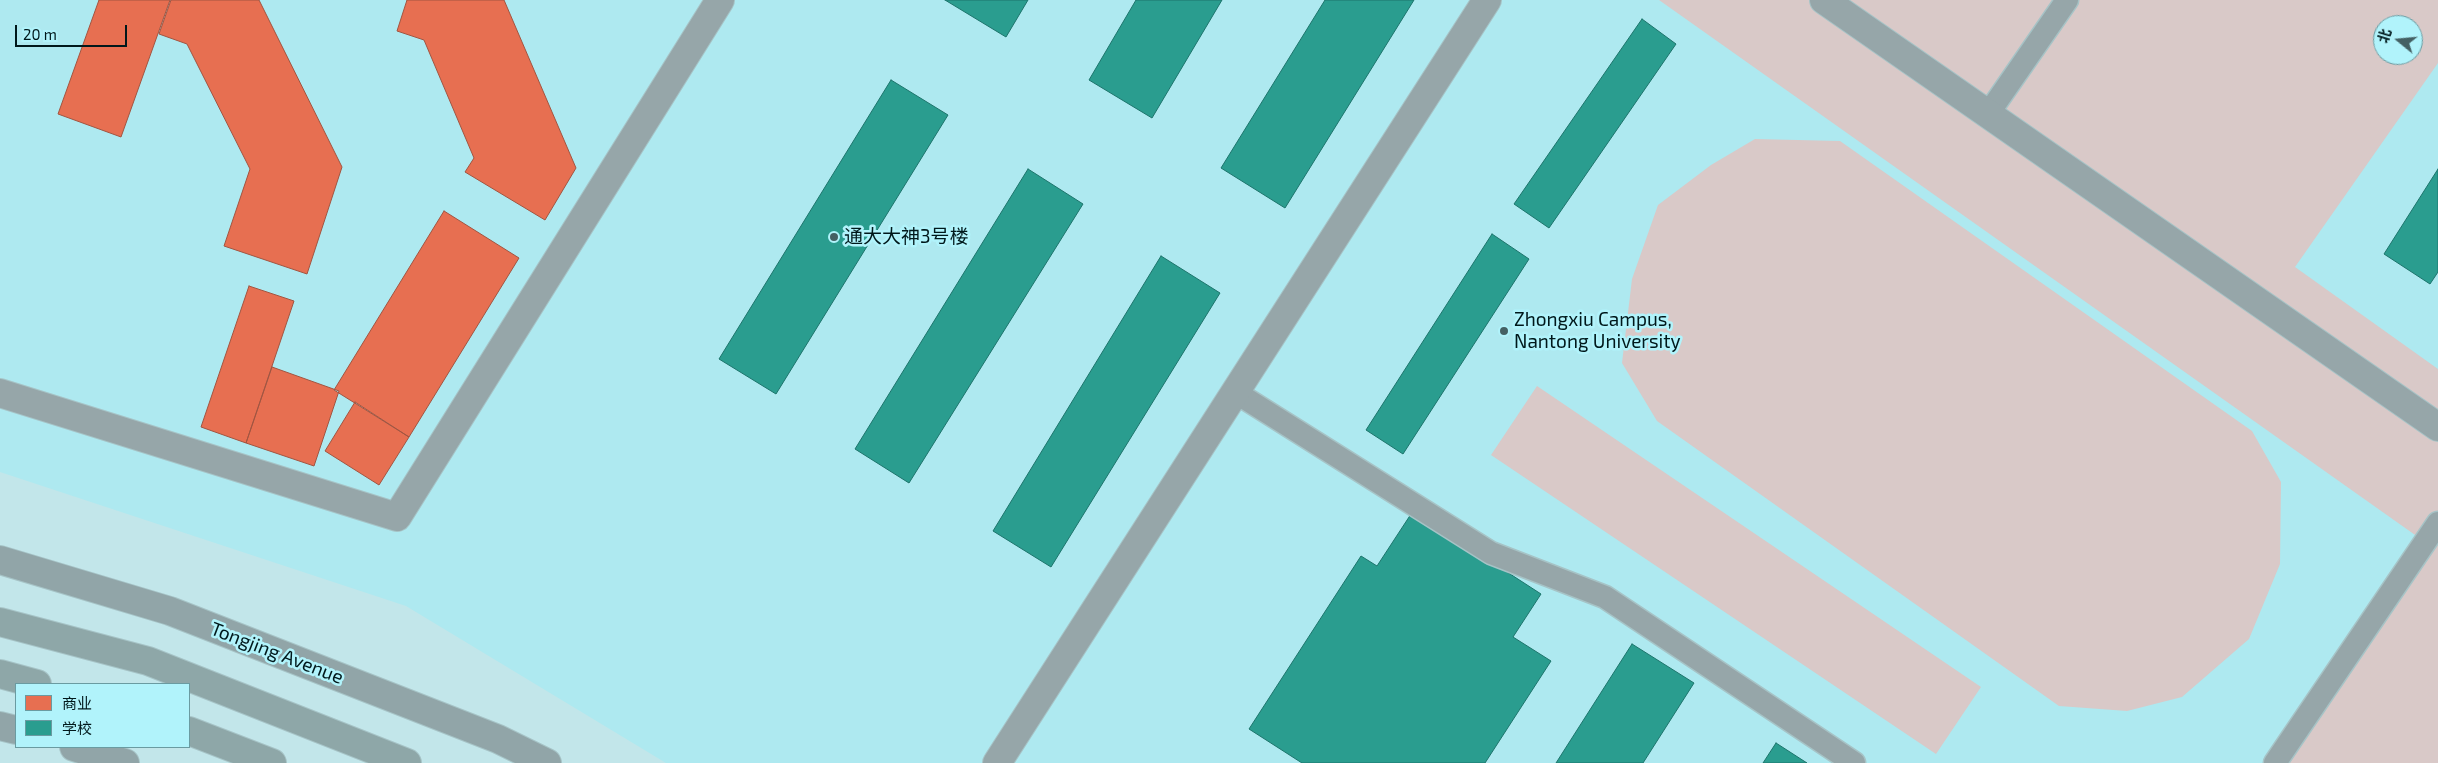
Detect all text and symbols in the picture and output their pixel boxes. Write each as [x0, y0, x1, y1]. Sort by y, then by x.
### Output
scale bar [18, 15, 130, 47]
north arrow [2373, 15, 2423, 65]
text: 20 m [23, 25, 57, 43]
text: 北 [2374, 27, 2394, 45]
place label: 通大大神3号楼 [844, 226, 969, 248]
marker: 通大大神3号楼 [828, 231, 840, 243]
place label: Zhongxiu Campus, Nantong University [1514, 309, 1681, 353]
marker: Zhongxiu Campus, Nantong University [1498, 325, 1510, 337]
street label: Tongjing Avenue [207, 617, 347, 689]
legend [15, 683, 190, 748]
text: 商业 [62, 694, 92, 712]
text: 学校 [62, 719, 92, 737]

